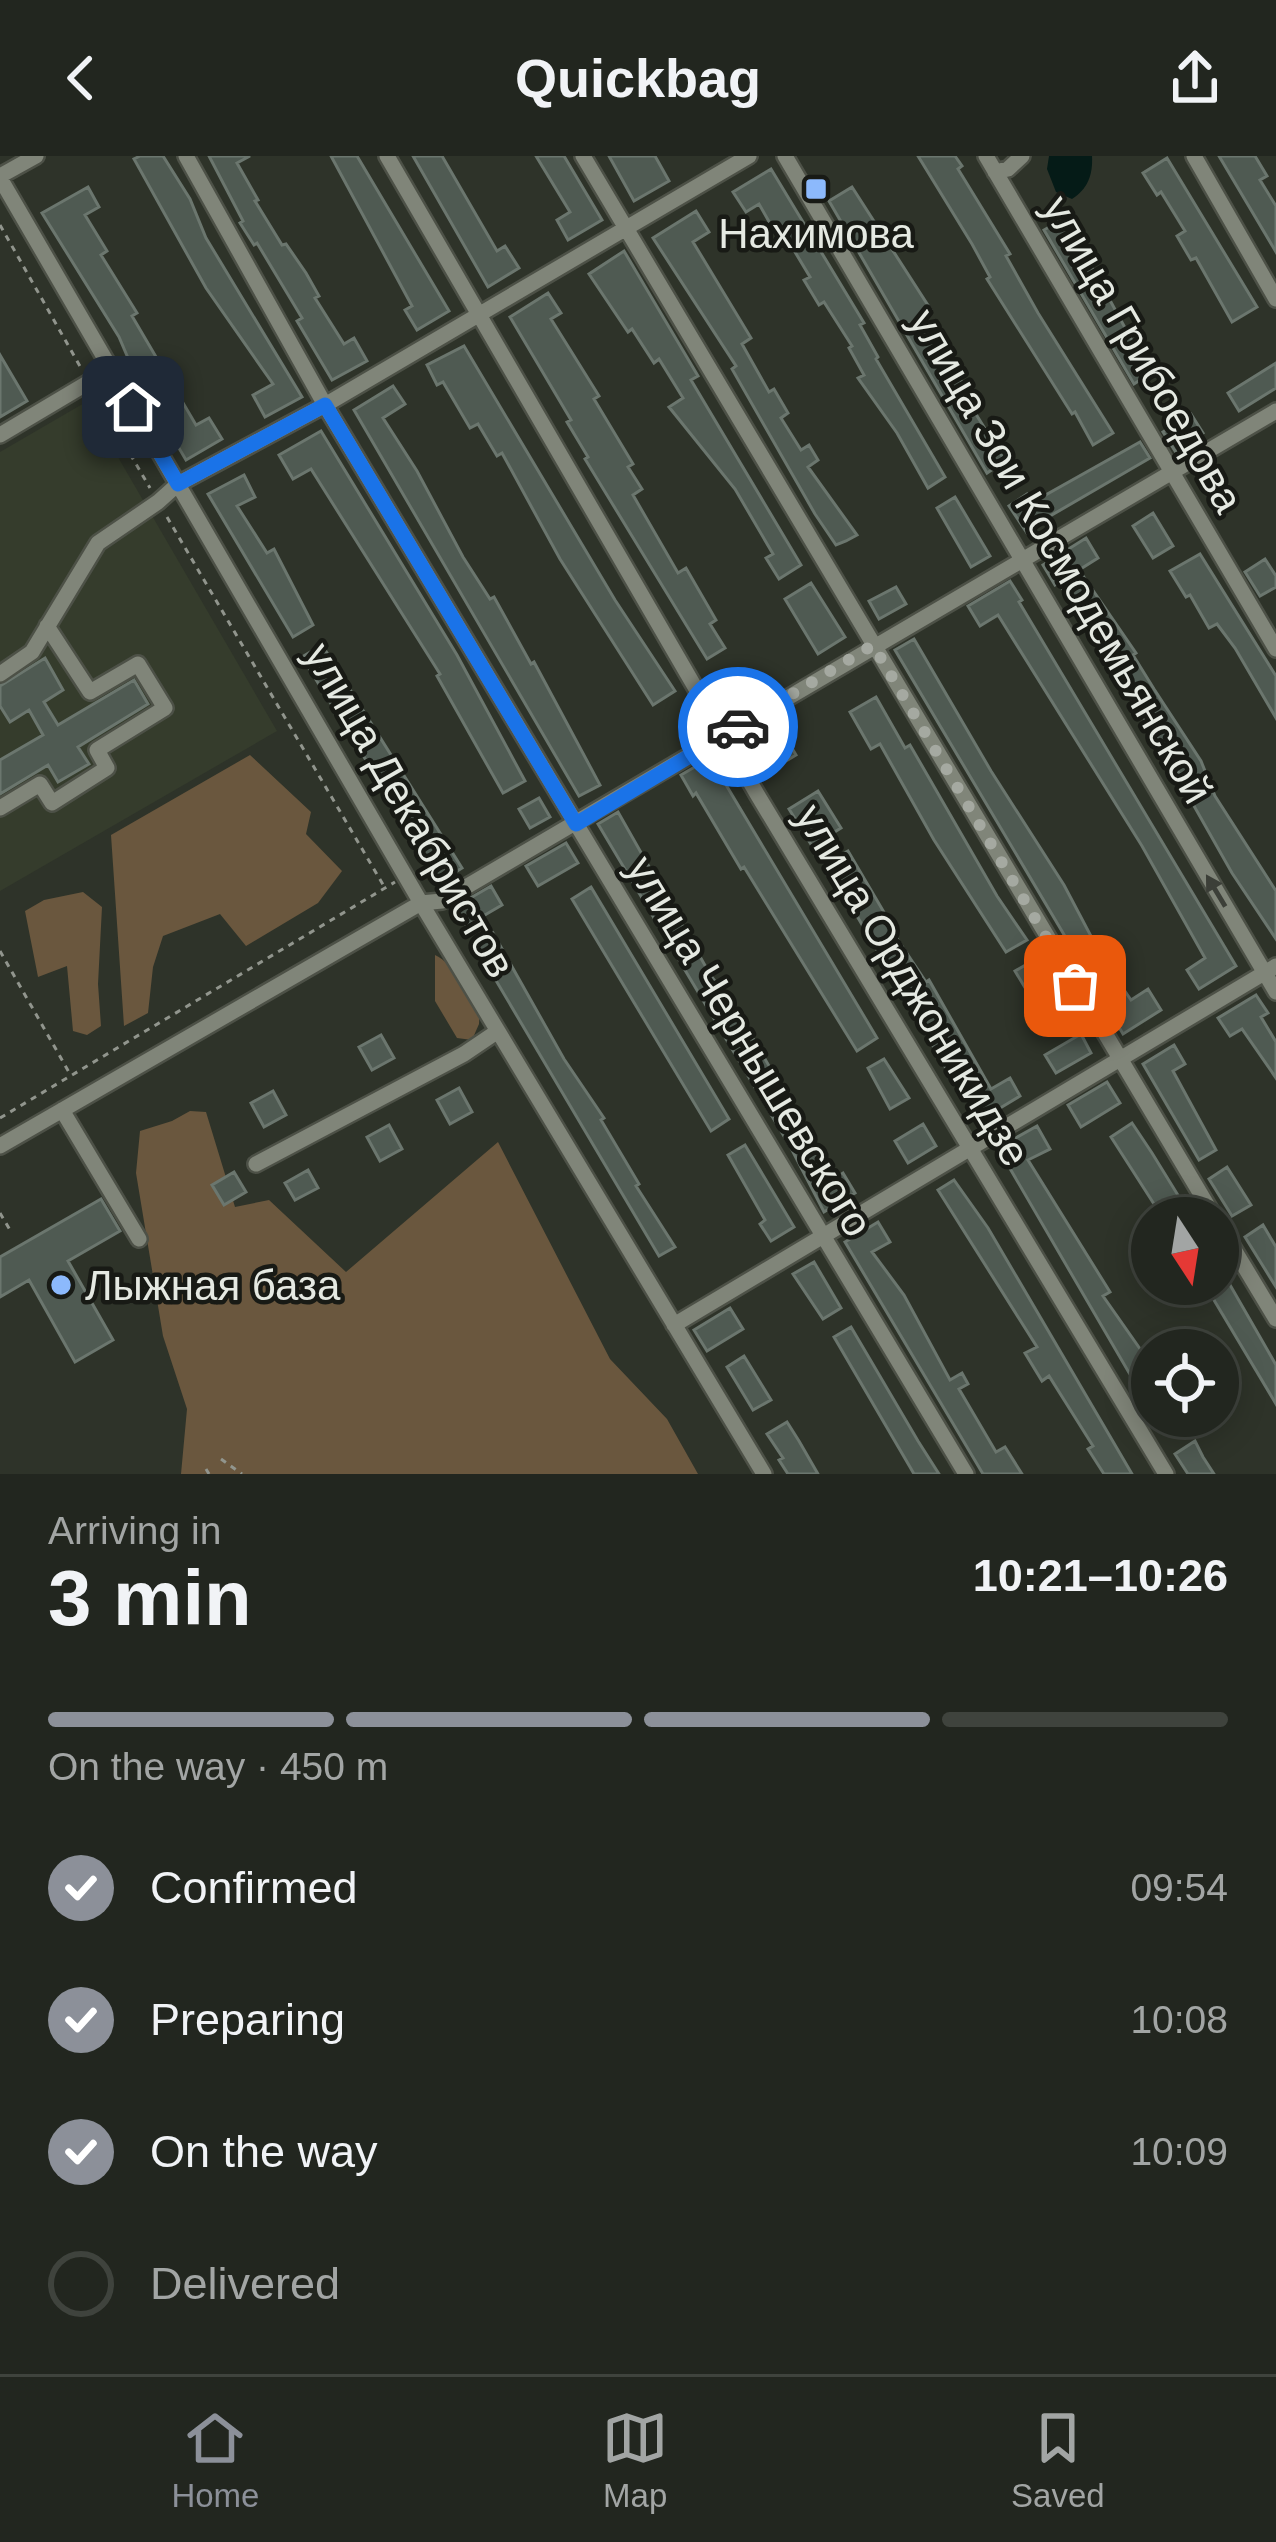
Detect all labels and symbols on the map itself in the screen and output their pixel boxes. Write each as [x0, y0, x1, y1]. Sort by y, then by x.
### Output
marker: Нахимова [803, 176, 829, 202]
street label: улица Грибоедова [1033, 188, 1253, 521]
place label: Нахимова [718, 210, 914, 257]
street label: улица Зои Космодемьянской [900, 301, 1222, 811]
pin [82, 356, 184, 458]
street label: улица Декабристов [295, 635, 525, 985]
courier [678, 667, 798, 787]
street label: улица Орджоникидзе [786, 796, 1040, 1174]
street label: улица Чернышевского [618, 847, 882, 1245]
one-way arrow [1207, 874, 1228, 908]
pin [1024, 935, 1126, 1037]
north arrow [1131, 1197, 1239, 1305]
place label: Лыжная база [85, 1262, 341, 1309]
marker: Лыжная база [48, 1272, 74, 1298]

